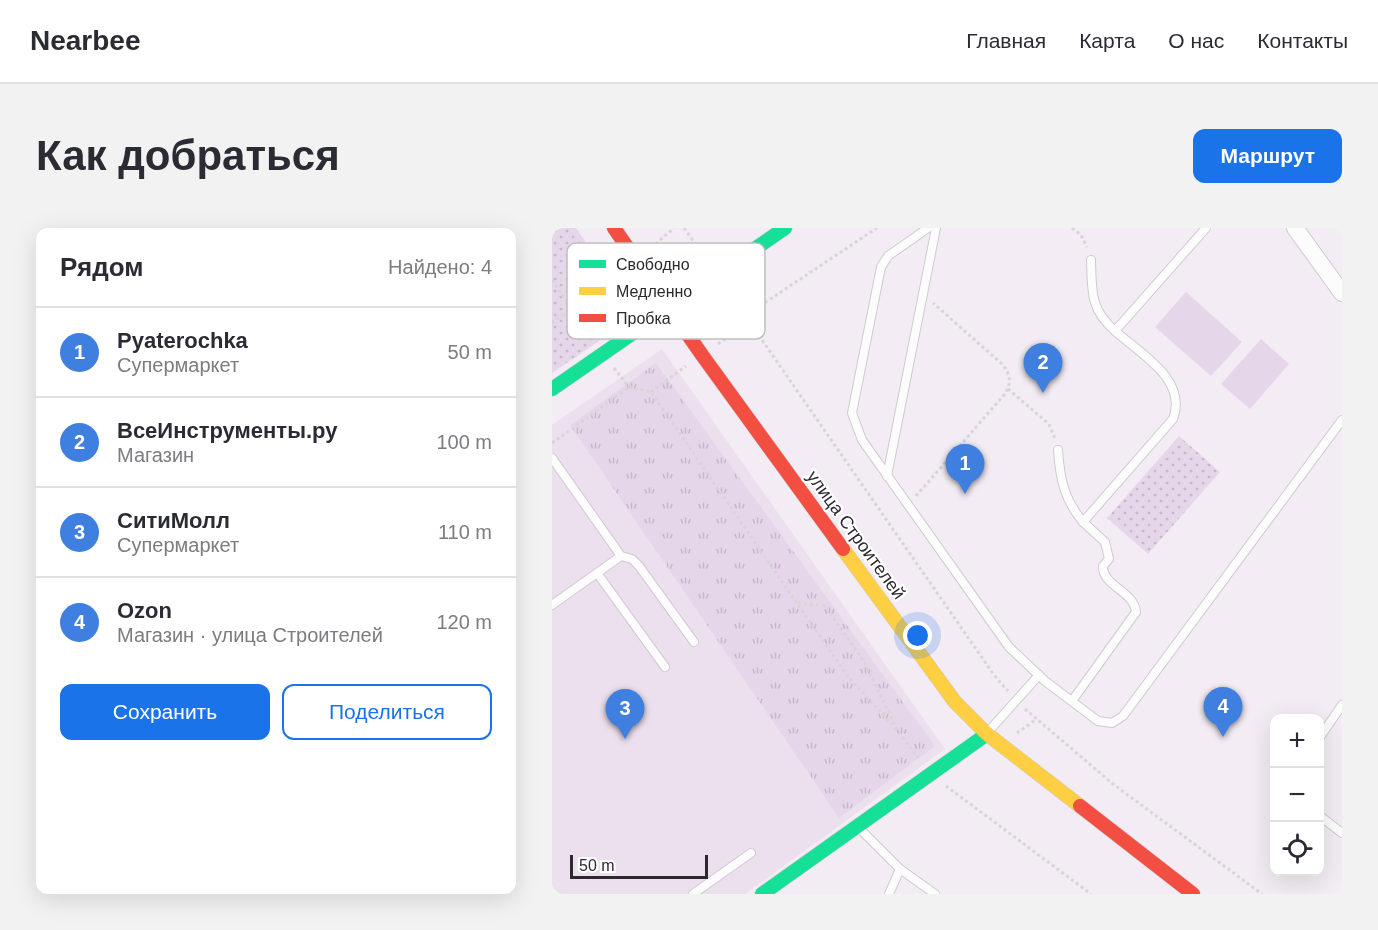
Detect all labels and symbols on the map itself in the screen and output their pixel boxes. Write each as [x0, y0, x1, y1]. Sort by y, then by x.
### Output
legend [567, 243, 765, 339]
text: Свободно [616, 256, 690, 273]
text: Медленно [616, 283, 692, 300]
text: Пробка [616, 310, 671, 327]
pin: 2 [1024, 344, 1062, 393]
pin: 1 [946, 444, 984, 494]
street label: улица Строителей [803, 467, 909, 603]
your location [903, 621, 932, 650]
pin: 4 [1204, 688, 1242, 737]
pin: 3 [606, 690, 644, 739]
scale bar [570, 852, 708, 880]

